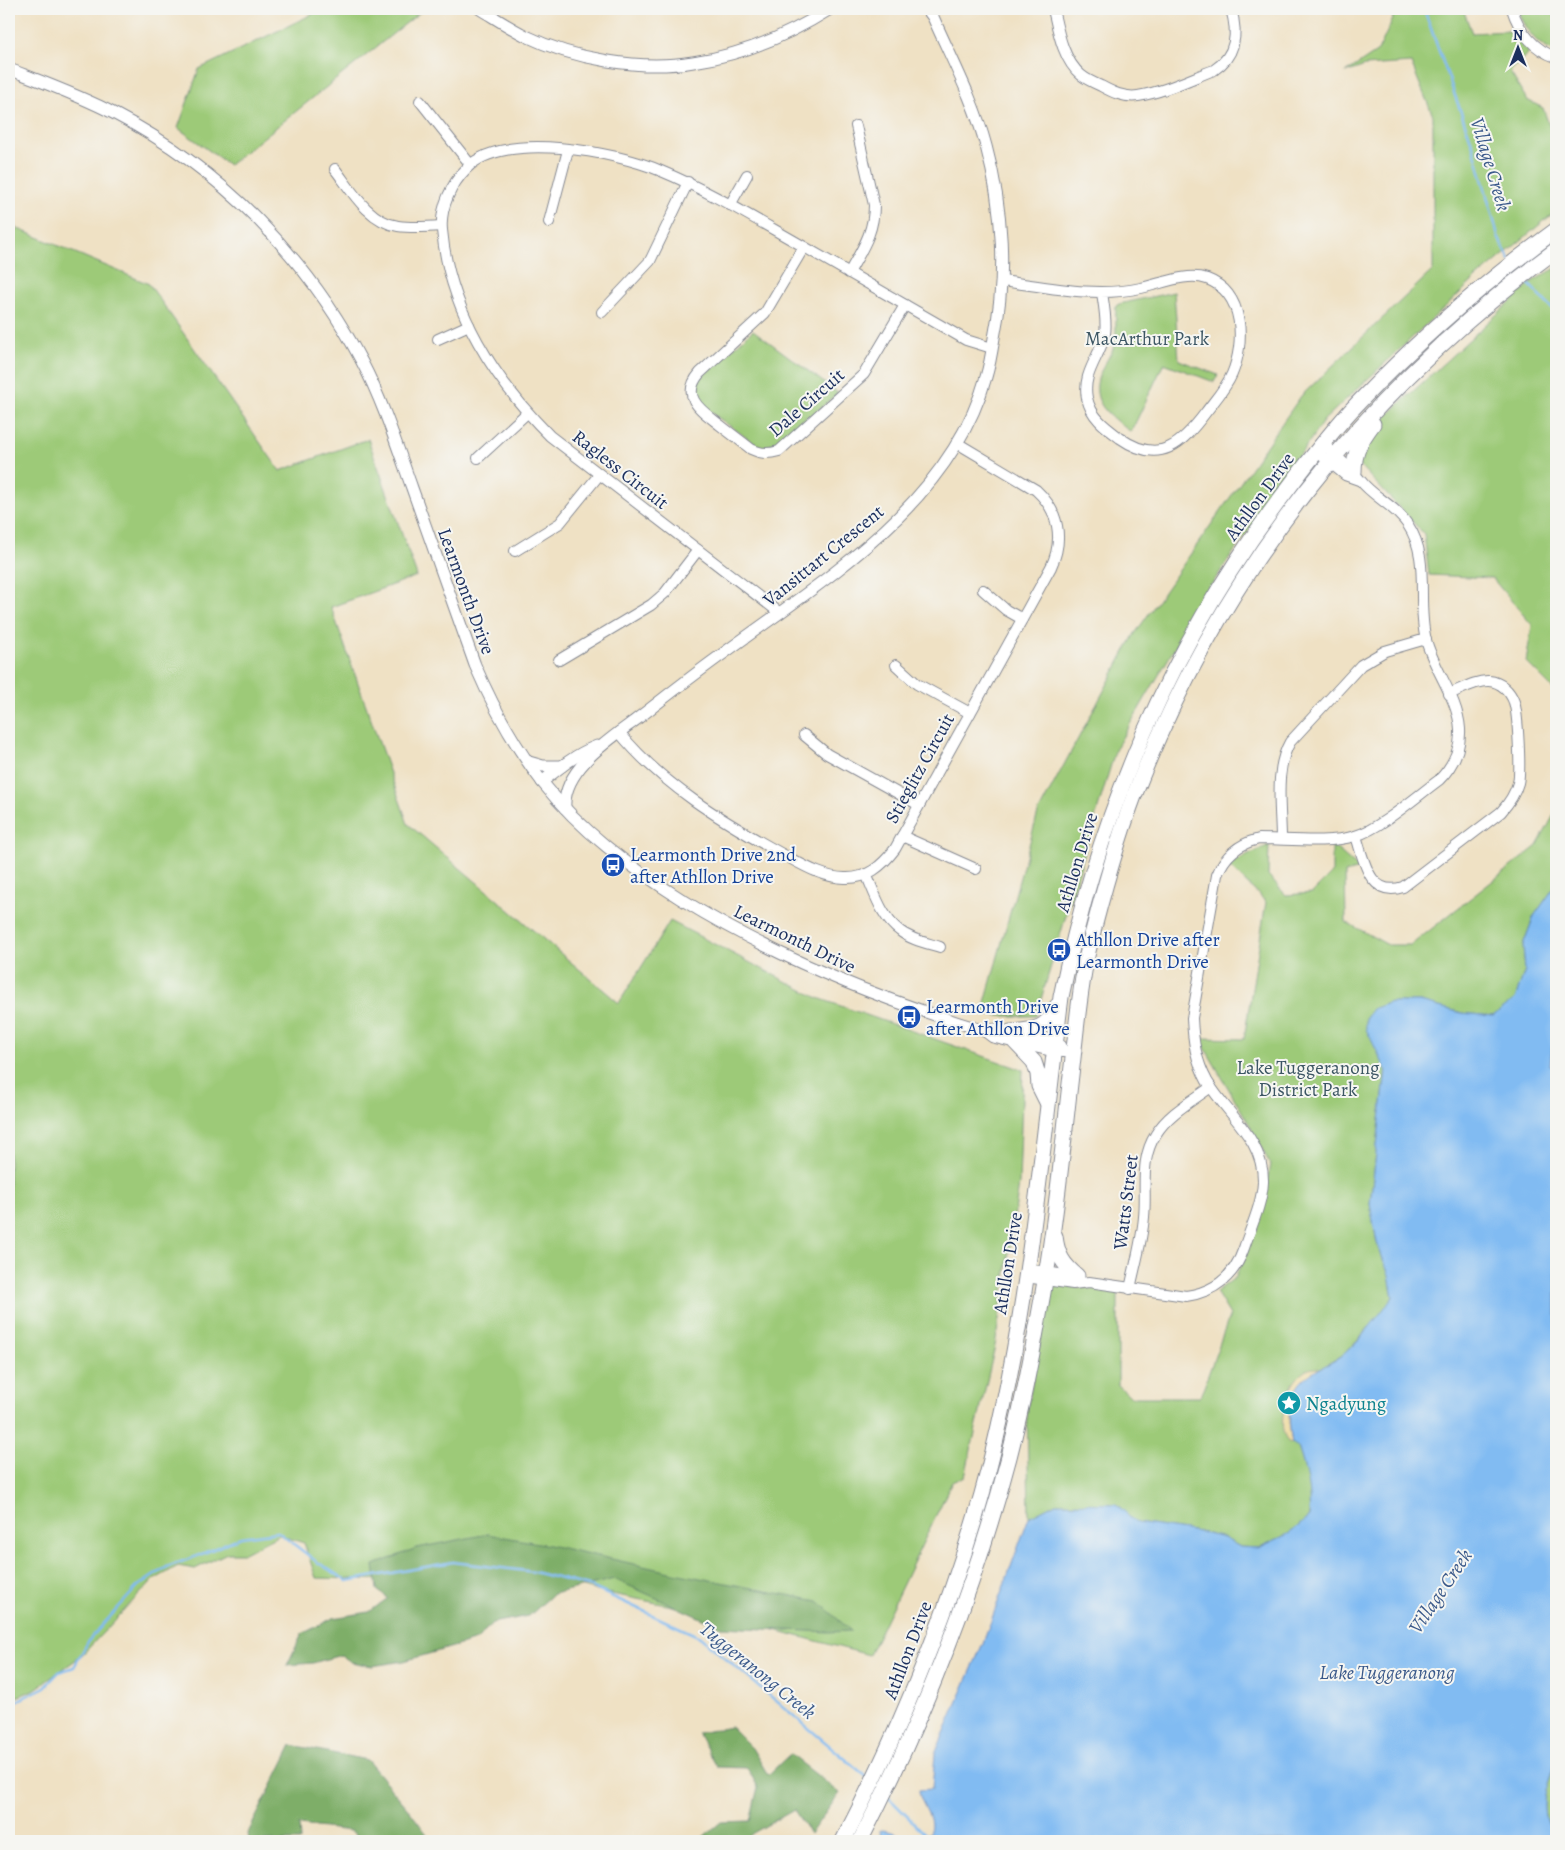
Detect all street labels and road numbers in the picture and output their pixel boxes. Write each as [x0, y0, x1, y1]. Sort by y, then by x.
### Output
street label: Dale Circuit [763, 362, 850, 443]
street label: Ragless Circuit [567, 424, 674, 516]
street label: Athllon Drive [1218, 447, 1301, 547]
street label: Vansittart Crescent [757, 499, 890, 613]
street label: Learmonth Drive [431, 525, 501, 658]
street label: Stieglitz Circuit [879, 709, 961, 828]
street label: Athllon Drive [1049, 809, 1104, 916]
street label: Learmonth Drive [729, 898, 860, 980]
street label: Watts Street [1107, 1153, 1145, 1252]
street label: Athllon Drive [987, 1210, 1029, 1317]
street label: Athllon Drive [877, 1598, 939, 1704]

